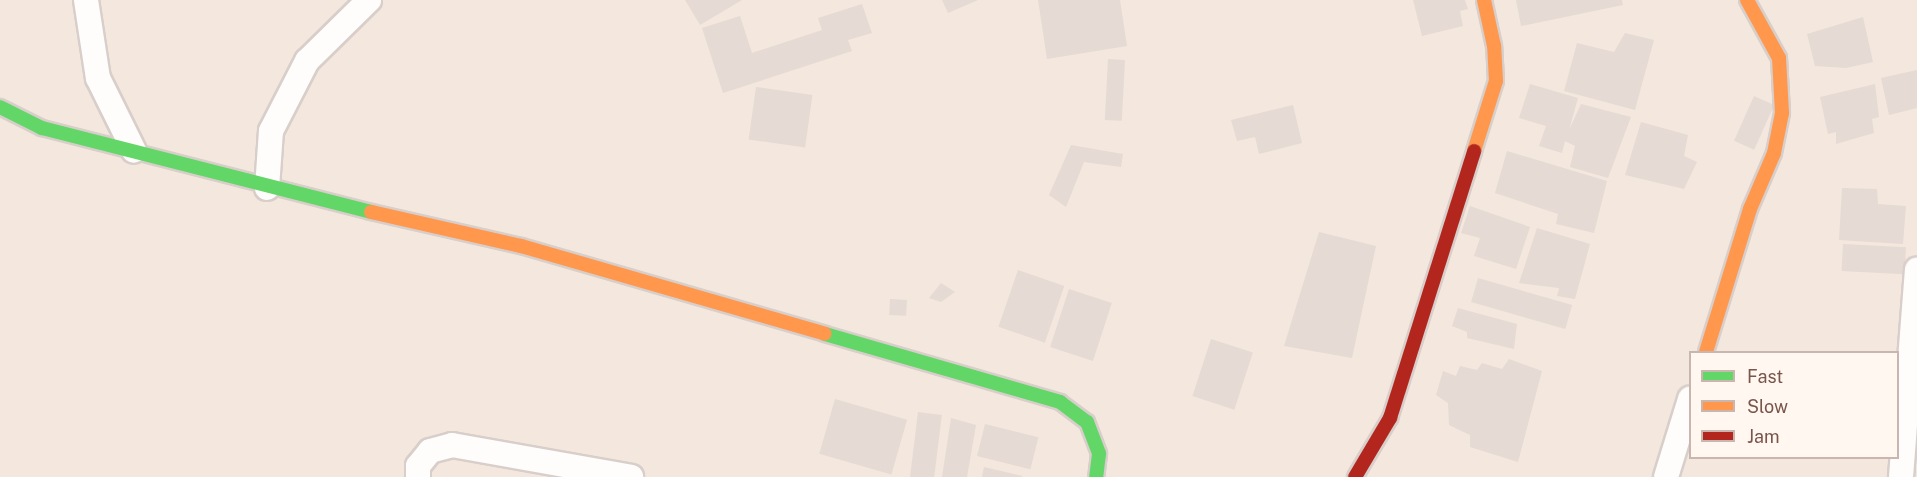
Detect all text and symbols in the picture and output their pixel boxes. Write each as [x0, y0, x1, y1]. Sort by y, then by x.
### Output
legend [1689, 351, 1899, 459]
text: Fast [1747, 366, 1783, 387]
text: Slow [1747, 396, 1788, 417]
text: Jam [1747, 426, 1780, 447]

